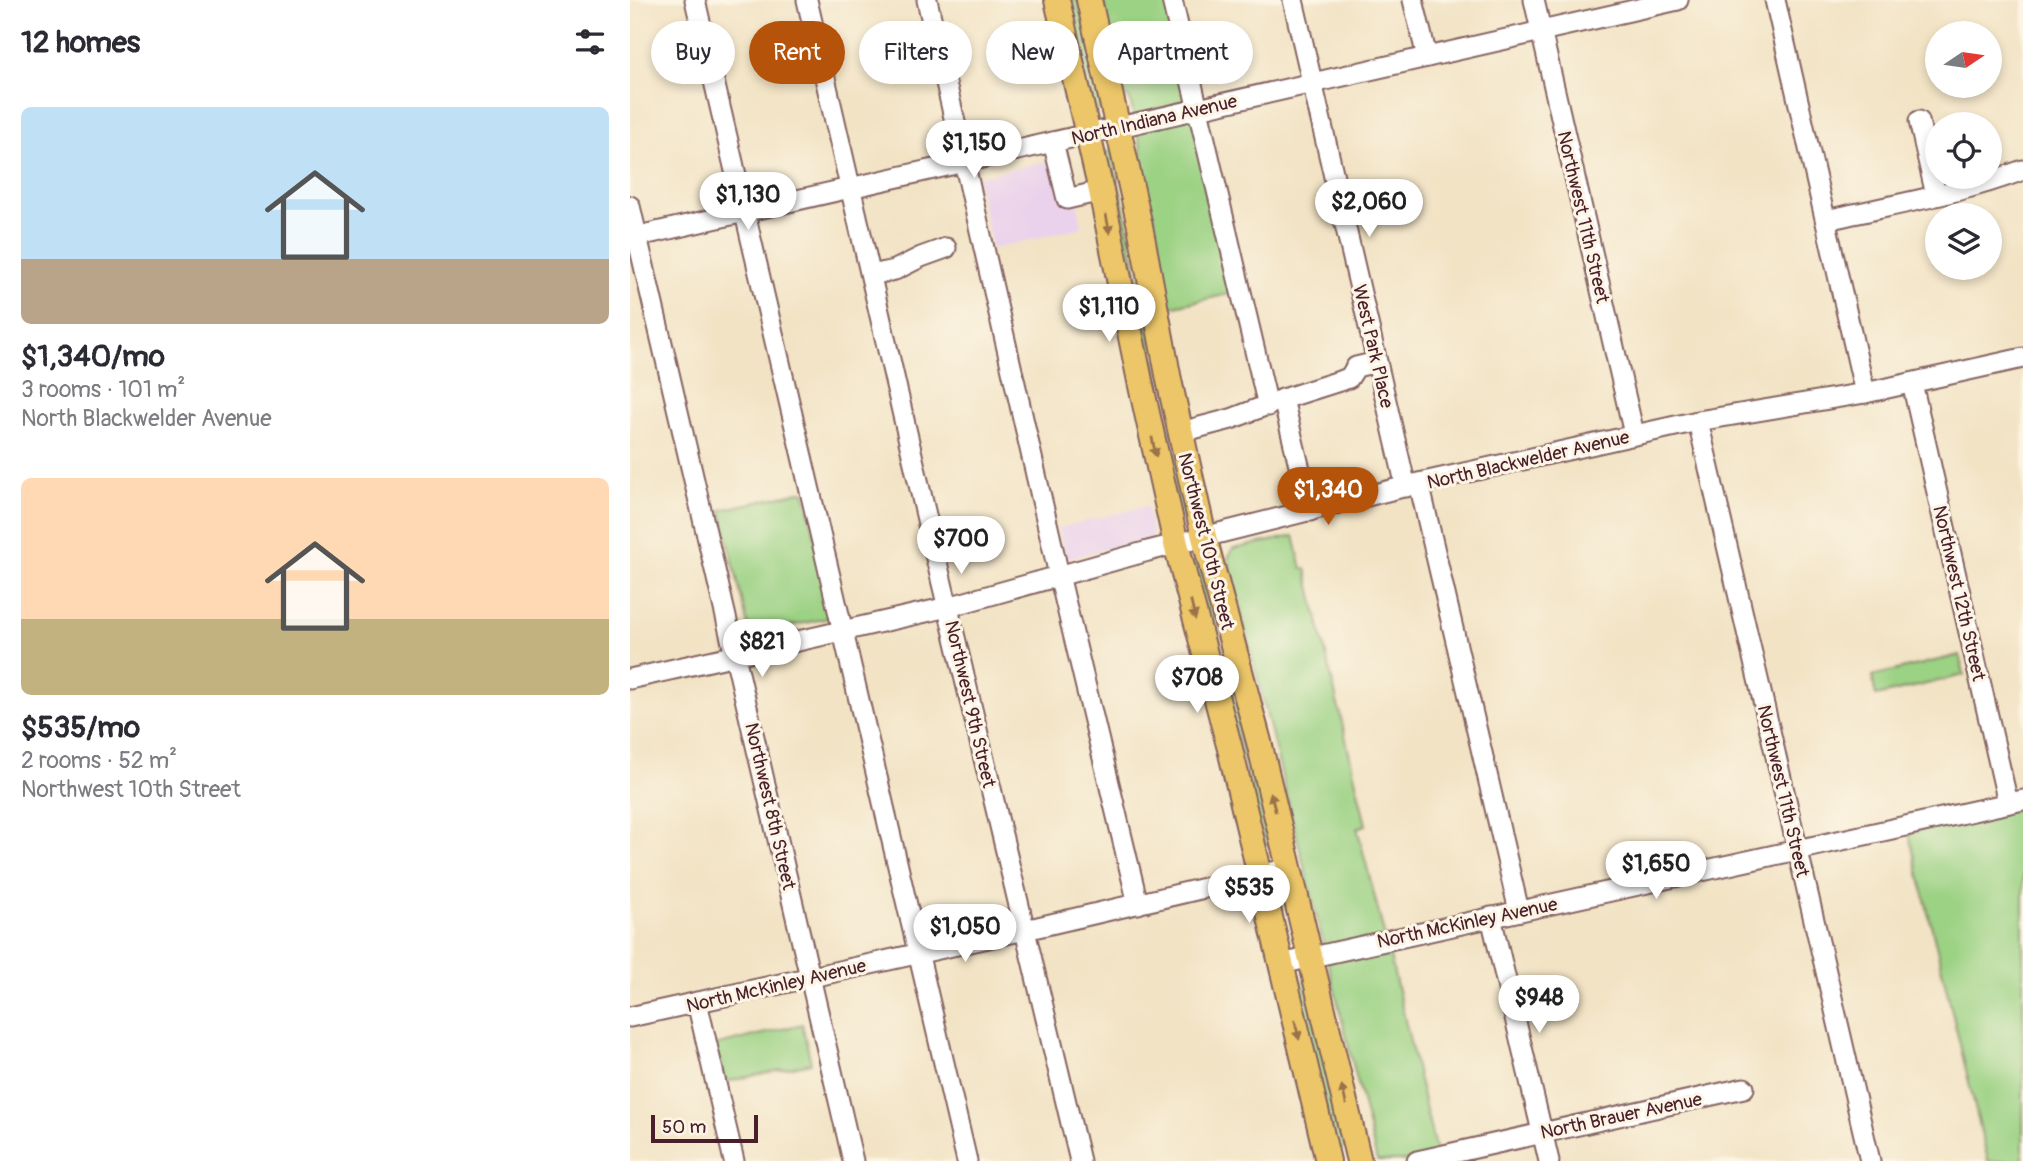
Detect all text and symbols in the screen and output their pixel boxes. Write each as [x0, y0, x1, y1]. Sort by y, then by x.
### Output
chip: Buy [651, 21, 735, 84]
chip: Rent [749, 21, 845, 84]
chip: Filters [859, 21, 972, 84]
chip: New [986, 21, 1079, 84]
chip: Apartment [1093, 21, 1253, 84]
north arrow [1925, 21, 2002, 98]
map controls [1925, 21, 2002, 280]
icon: filters [571, 23, 609, 61]
text: 12 homes [21, 24, 140, 61]
street label: North Indiana Avenue [1069, 89, 1240, 151]
button: locate [1925, 112, 2002, 189]
pin: $1,150 [917, 120, 1031, 180]
text: $1,150 [942, 128, 1006, 157]
street label: Northwest 11th Street [1552, 129, 1615, 306]
icon: home [252, 152, 378, 278]
pin: $1,130 [691, 173, 805, 232]
text: $1,130 [716, 180, 780, 209]
pin: $2,060 [1312, 180, 1426, 239]
text: $2,060 [1331, 187, 1407, 216]
button: layers [1925, 203, 2002, 280]
one-way arrow [1102, 213, 1113, 235]
street label: West Park Place [1347, 282, 1399, 411]
pin: $1,110 [1052, 284, 1166, 344]
text: $1,110 [1079, 292, 1140, 321]
text: $1,340/mo [21, 338, 165, 375]
text: 3 rooms · 101 m² [21, 375, 185, 404]
text: North Blackwelder Avenue [21, 404, 272, 433]
street label: North Blackwelder Avenue [1425, 425, 1632, 495]
one-way arrow [1149, 436, 1160, 458]
street label: Northwest 10th Street [1172, 450, 1240, 633]
pin: $1,340 [1271, 468, 1385, 527]
text: $1,340 [1293, 475, 1363, 504]
street label: Northwest 12th Street [1927, 503, 1991, 684]
pin: $700 [920, 516, 1002, 576]
icon: home [252, 523, 378, 649]
text: $700 [933, 524, 989, 553]
one-way arrow [1188, 599, 1199, 621]
street label: Northwest 9th Street [939, 618, 1001, 790]
pin: $821 [721, 620, 803, 679]
text: $821 [739, 627, 785, 656]
pin: $708 [1156, 656, 1238, 715]
text: $708 [1171, 663, 1223, 692]
street label: Northwest 11th Street [1752, 703, 1815, 880]
text: $535/mo [21, 709, 140, 746]
street label: Northwest 8th Street [739, 720, 801, 892]
text: 2 rooms · 52 m² [21, 746, 177, 775]
text: Northwest 10th Street [21, 775, 241, 804]
one-way arrow [1267, 791, 1278, 813]
pin: $1,650 [1599, 842, 1713, 901]
text: $1,650 [1622, 849, 1690, 878]
pin: $535 [1208, 866, 1290, 925]
text: $535 [1224, 873, 1274, 902]
street label: North McKinley Avenue [1375, 892, 1560, 954]
pin: $1,050 [908, 904, 1022, 964]
text: $1,050 [929, 912, 1001, 941]
street label: North McKinley Avenue [684, 953, 869, 1018]
pin: $948 [1498, 976, 1580, 1035]
text: $948 [1514, 983, 1564, 1012]
one-way arrow [1292, 1019, 1303, 1041]
one-way arrow [1338, 1083, 1349, 1105]
street label: North Brauer Avenue [1538, 1087, 1705, 1145]
scale bar [651, 1112, 758, 1144]
text: 50 m [662, 1115, 706, 1139]

